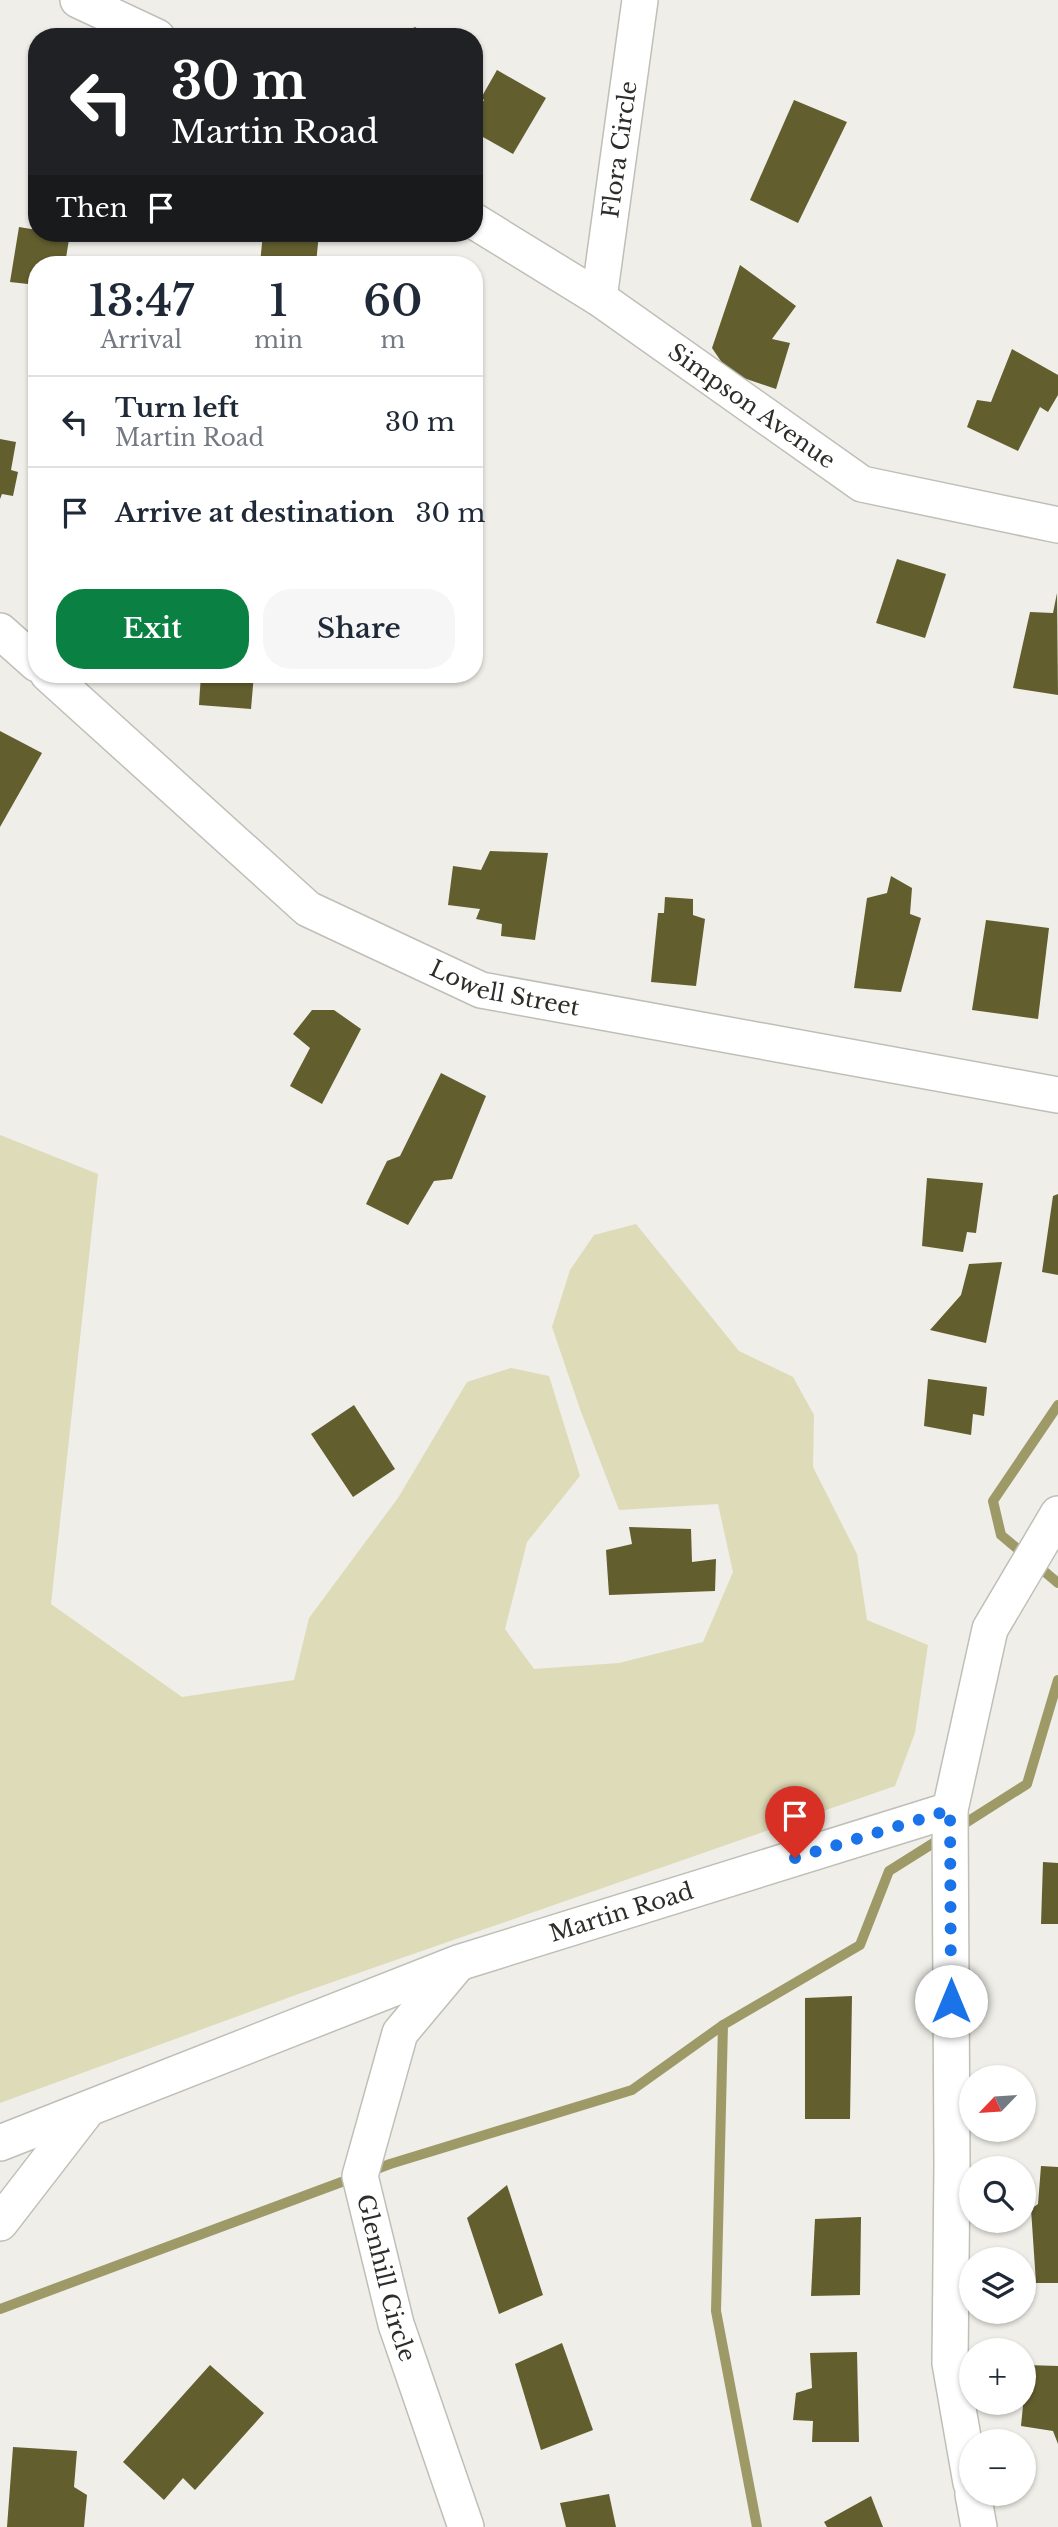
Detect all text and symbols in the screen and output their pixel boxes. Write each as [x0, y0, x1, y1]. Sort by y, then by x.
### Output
text: 30 m [171, 51, 306, 112]
icon: left [56, 56, 147, 147]
street label: Flora Circle [596, 79, 643, 220]
text: Martin Road [171, 112, 378, 152]
icon: arrive [142, 189, 180, 227]
text: Then [56, 192, 128, 224]
text: 13:47 [89, 275, 194, 327]
text: 1 [269, 275, 288, 327]
text: 60 [363, 275, 422, 327]
text: Arrival [100, 326, 182, 354]
text: min [254, 326, 303, 354]
text: m [381, 326, 405, 354]
street label: Simpson Avenue [663, 338, 841, 475]
text: Turn left [115, 392, 239, 424]
icon: left [56, 403, 94, 441]
text: 30 m [385, 406, 455, 438]
text: Martin Road [115, 424, 264, 452]
icon: arrive [56, 494, 94, 532]
text: Arrive at destination [115, 497, 395, 529]
text: 30 m [416, 497, 485, 529]
button: Exit [56, 589, 249, 669]
button: Share [263, 589, 455, 669]
street label: Lowell Street [425, 954, 582, 1022]
pin [765, 1786, 825, 1858]
icon: arrive [776, 1797, 814, 1835]
street label: Martin Road [546, 1877, 697, 1948]
position arrow [914, 1964, 988, 2038]
north arrow [959, 2065, 1036, 2142]
map controls [959, 2065, 1036, 2506]
button: search [959, 2156, 1036, 2233]
street label: Glenhill Circle [351, 2191, 422, 2365]
button: layers [959, 2247, 1036, 2324]
button: + [959, 2338, 1036, 2415]
button: − [959, 2429, 1036, 2506]

